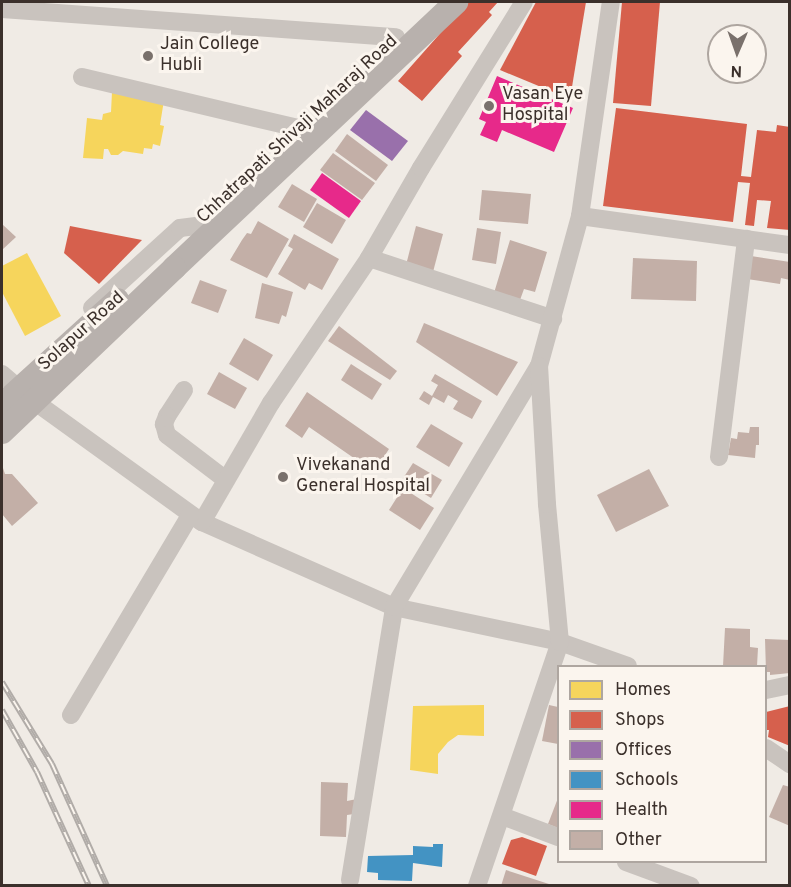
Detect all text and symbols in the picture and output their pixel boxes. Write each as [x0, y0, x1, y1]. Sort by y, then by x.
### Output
north arrow [707, 24, 767, 84]
street label: Chhatrapati Shivaji Maharaj Road [193, 31, 403, 229]
place label: Jain College Hubli [160, 35, 259, 78]
marker: Jain College Hubli [141, 49, 155, 63]
text: N [730, 60, 743, 80]
place label: Vasan Eye Hospital [502, 85, 583, 128]
marker: Vasan Eye Hospital [480, 97, 498, 115]
street label: Solapur Road [35, 288, 129, 376]
place label: Vivekanand General Hospital [296, 456, 430, 498]
marker: Vivekanand General Hospital [274, 468, 292, 486]
legend [557, 665, 767, 863]
text: Homes [615, 679, 671, 702]
text: Shops [615, 709, 665, 732]
text: Offices [615, 739, 672, 762]
text: Schools [615, 769, 678, 792]
text: Health [615, 799, 668, 822]
text: Other [615, 829, 662, 852]

